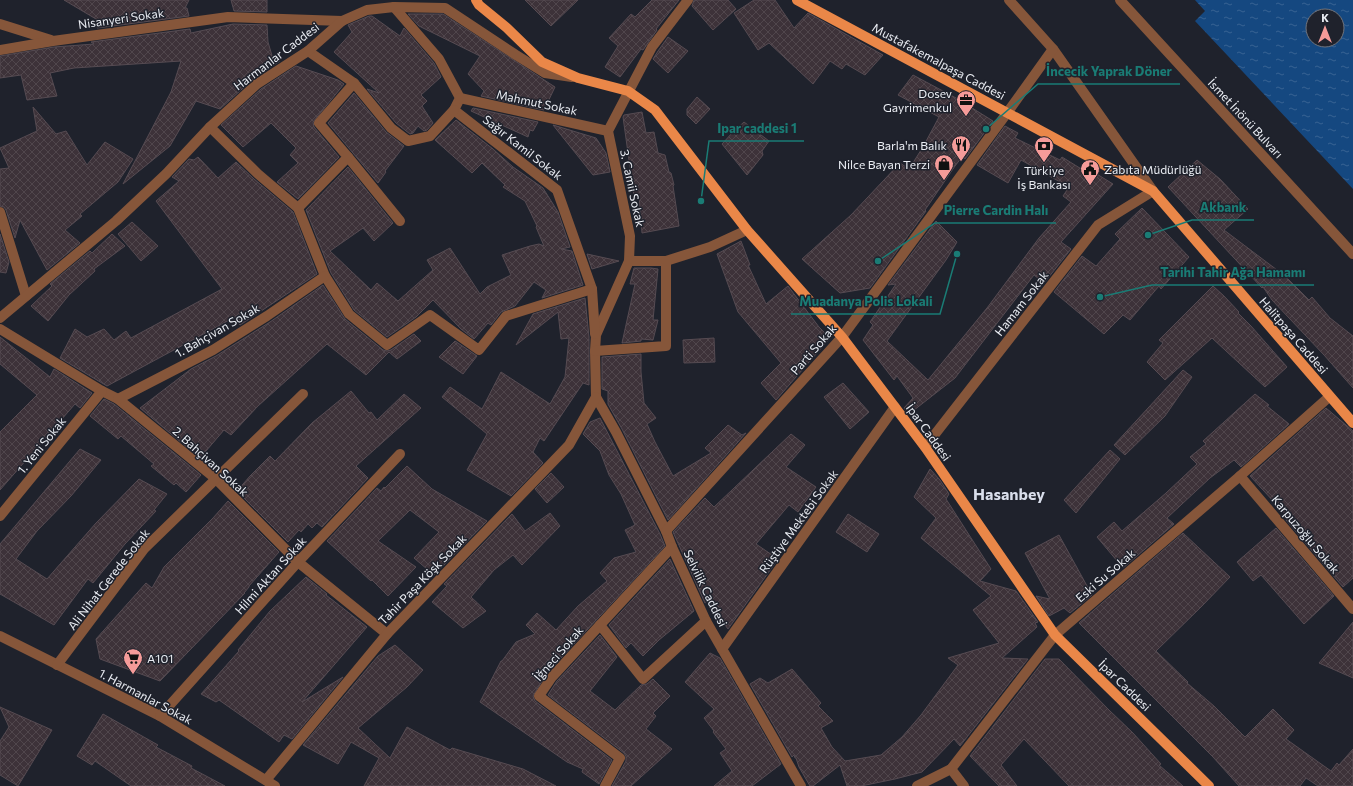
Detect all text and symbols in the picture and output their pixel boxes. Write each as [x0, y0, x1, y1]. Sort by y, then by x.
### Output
street label: Nisanyeri Sokak [77, 5, 165, 31]
north arrow [1305, 8, 1345, 48]
text: K [1321, 11, 1329, 24]
street label: Harmanlar Caddesi [231, 19, 321, 93]
street label: Mustafakemalpaşa Caddesi [870, 20, 1008, 102]
callout: İncecik Yaprak Döner [1038, 59, 1180, 84]
text: İncecik Yaprak Döner [1046, 63, 1173, 79]
street label: İsmet İnönü Bulvarı [1206, 75, 1286, 161]
place label: Dosev Gayrimenkul [883, 86, 952, 114]
street label: Mahmut Sokak [495, 87, 579, 118]
office icon: Dosev Gayrimenkul [955, 89, 977, 117]
street label: Sağır Kamil Sokak [481, 112, 566, 183]
callout: Ipar caddesi 1 [709, 116, 804, 141]
text: Ipar caddesi 1 [717, 120, 797, 136]
restaurant icon: Barla'm Balık [950, 134, 972, 162]
bank icon: Türkiye İş Bankası [1033, 135, 1055, 163]
place label: Barla'm Balık [877, 138, 947, 152]
street label: 3. Camii Sokak [618, 148, 648, 228]
shop icon: Nilce Bayan Terzi [933, 153, 955, 181]
place label: Nilce Bayan Terzi [838, 157, 930, 171]
public building icon: Zabıta Müdürlüğü [1079, 158, 1101, 186]
place label: Zabıta Müdürlüğü [1104, 162, 1202, 176]
place label: Türkiye İş Bankası [1017, 163, 1071, 191]
callout: Akbank [1192, 195, 1254, 220]
callout: Pierre Cardin Halı [935, 198, 1056, 223]
text: Akbank [1200, 199, 1247, 215]
text: Pierre Cardin Halı [944, 202, 1048, 218]
callout: Tarihi Tahir Ağa Hamamı [1152, 260, 1314, 285]
text: Tarihi Tahir Ağa Hamamı [1160, 264, 1306, 280]
street label: Hamam Sokak [991, 267, 1051, 338]
callout: Muadanya Polis Lokali [791, 289, 940, 314]
text: Muadanya Polis Lokali [799, 293, 933, 309]
street label: Halitpaşa Caddesi [1257, 294, 1331, 376]
street label: 1. Bahçivan Sokak [172, 300, 262, 360]
street label: Parti Sokak [787, 320, 839, 377]
street label: İpar Caddesi [904, 401, 954, 463]
street label: 1. Yeni Sokak [14, 413, 68, 476]
street label: 2. Bahçivan Sokak [170, 423, 252, 499]
street label: Rüştiye Mektebi Sokak [756, 466, 840, 575]
district label: Hasanbey [973, 484, 1045, 503]
street label: Karpuzoğlu Sokak [1269, 492, 1343, 576]
street label: Ali Nihat Gerede Sokak [64, 525, 152, 632]
street label: Tahir Paşa Köşk Sokak [375, 531, 469, 627]
street label: Hilmi Aktan Sokak [231, 533, 309, 617]
street label: Eski Su Sokak [1072, 545, 1138, 605]
street label: Selvilik Caddesi [681, 547, 731, 629]
street label: İğneci Sokak [530, 622, 586, 683]
supermarket icon: A101 [122, 647, 144, 675]
place label: A101 [147, 651, 173, 665]
street label: İpar Caddesi [1096, 657, 1154, 713]
street label: 1. Harmanlar Sokak [97, 665, 196, 727]

